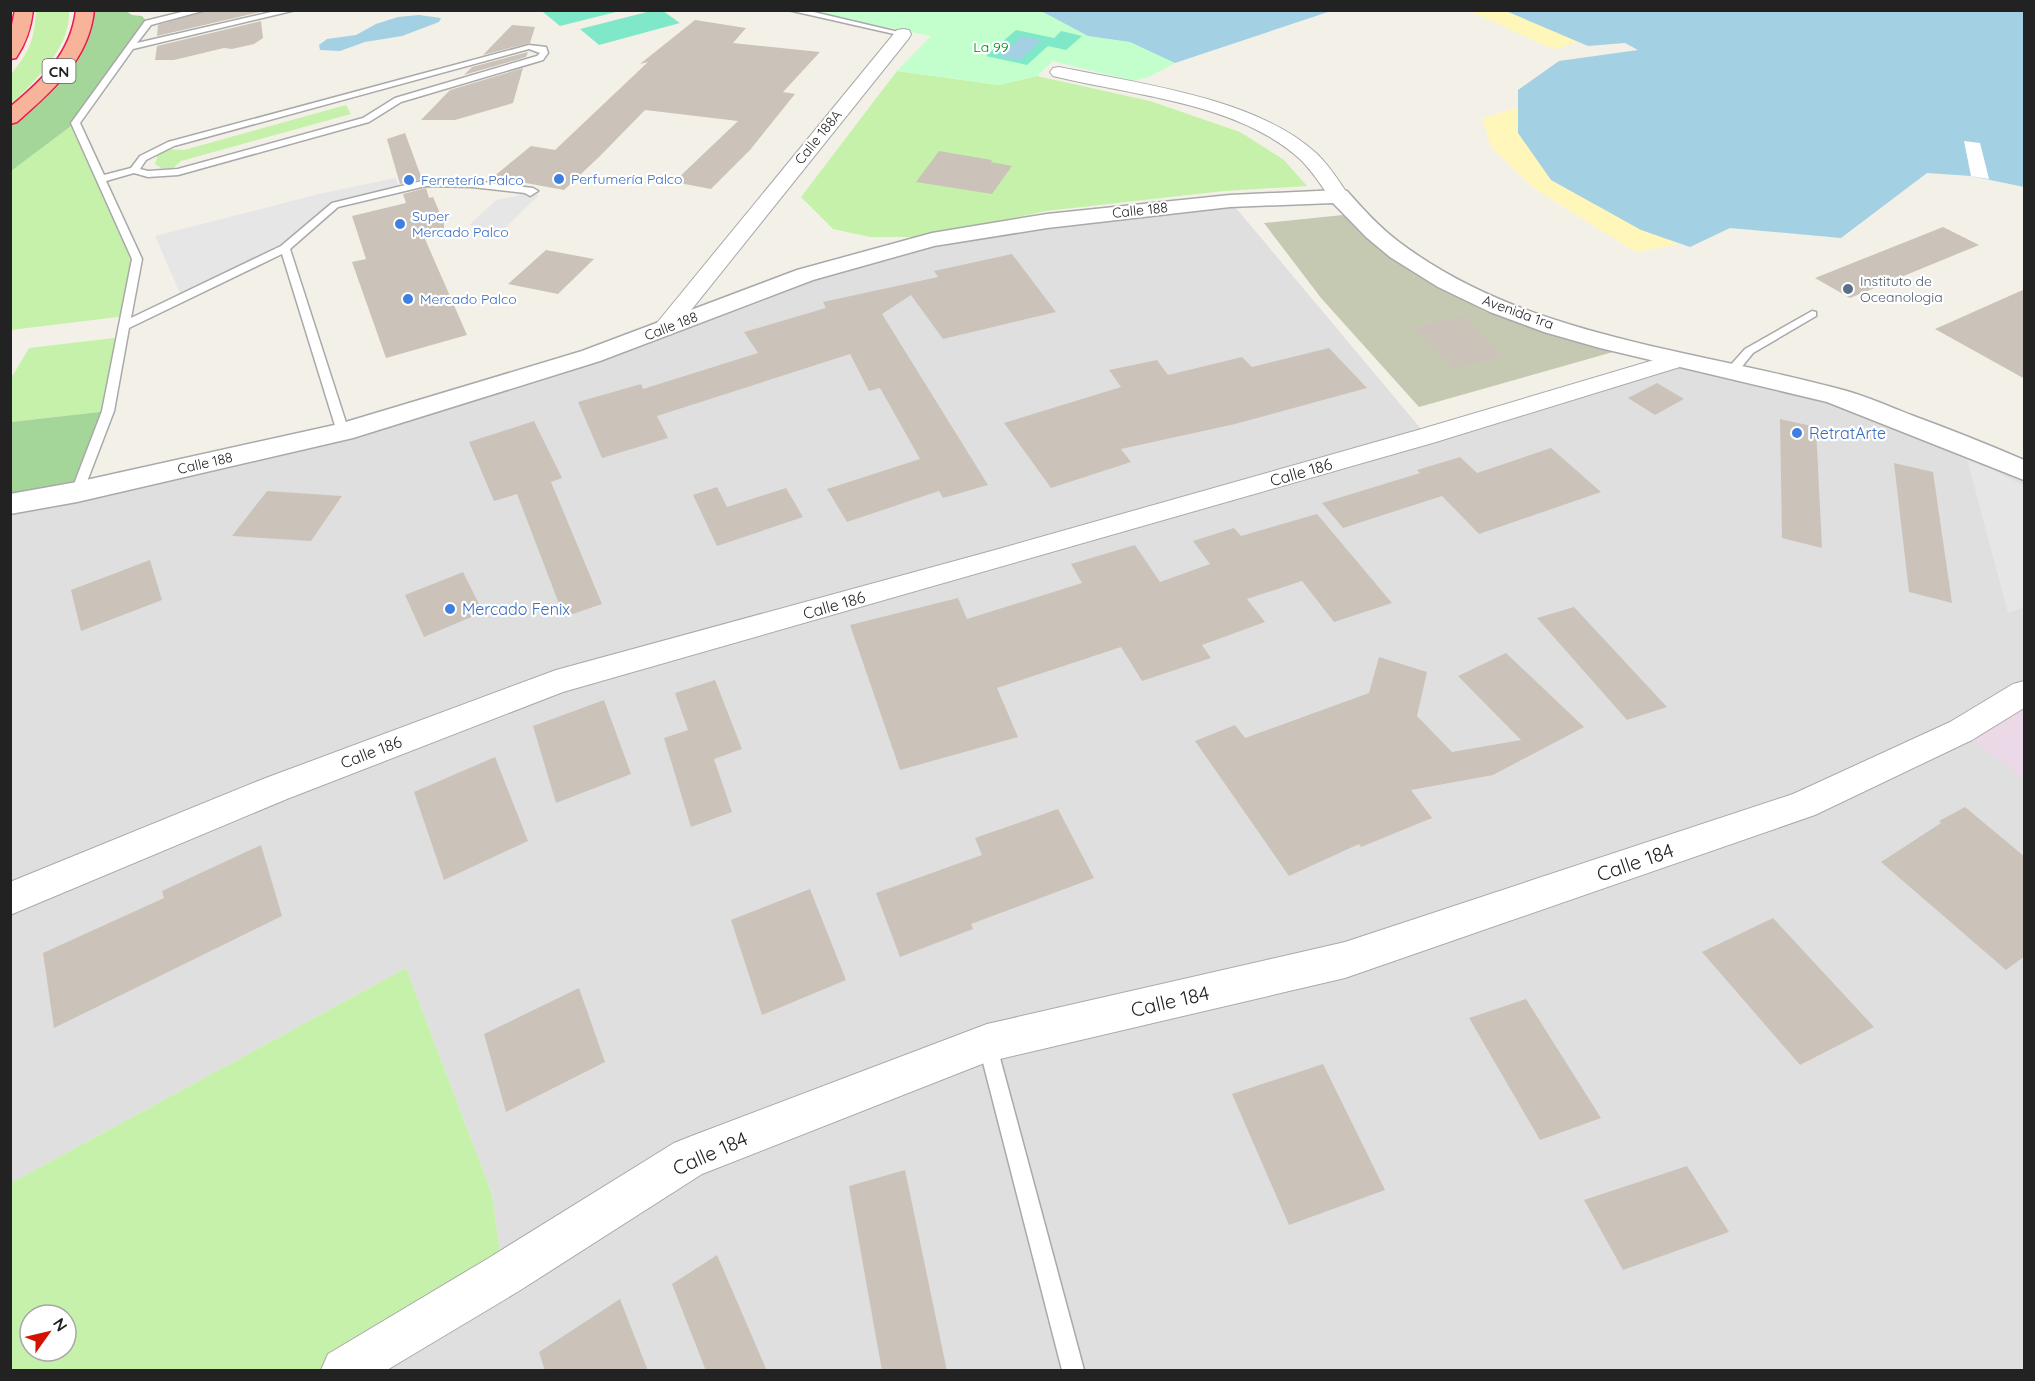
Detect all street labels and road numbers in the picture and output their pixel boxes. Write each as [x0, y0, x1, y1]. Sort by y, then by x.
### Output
road number: CN [42, 59, 76, 83]
street label: Calle 188A [791, 106, 845, 168]
street label: Calle 188 [1111, 198, 1169, 222]
street label: Avenida 1ra [1480, 291, 1556, 333]
street label: Calle 188 [642, 308, 700, 344]
street label: Calle 188 [176, 448, 234, 478]
street label: Calle 186 [1268, 453, 1335, 490]
street label: Calle 186 [801, 586, 868, 623]
street label: Calle 186 [338, 731, 405, 773]
street label: Calle 184 [1593, 837, 1677, 887]
street label: Calle 184 [1128, 980, 1212, 1022]
street label: Calle 184 [669, 1125, 751, 1181]

